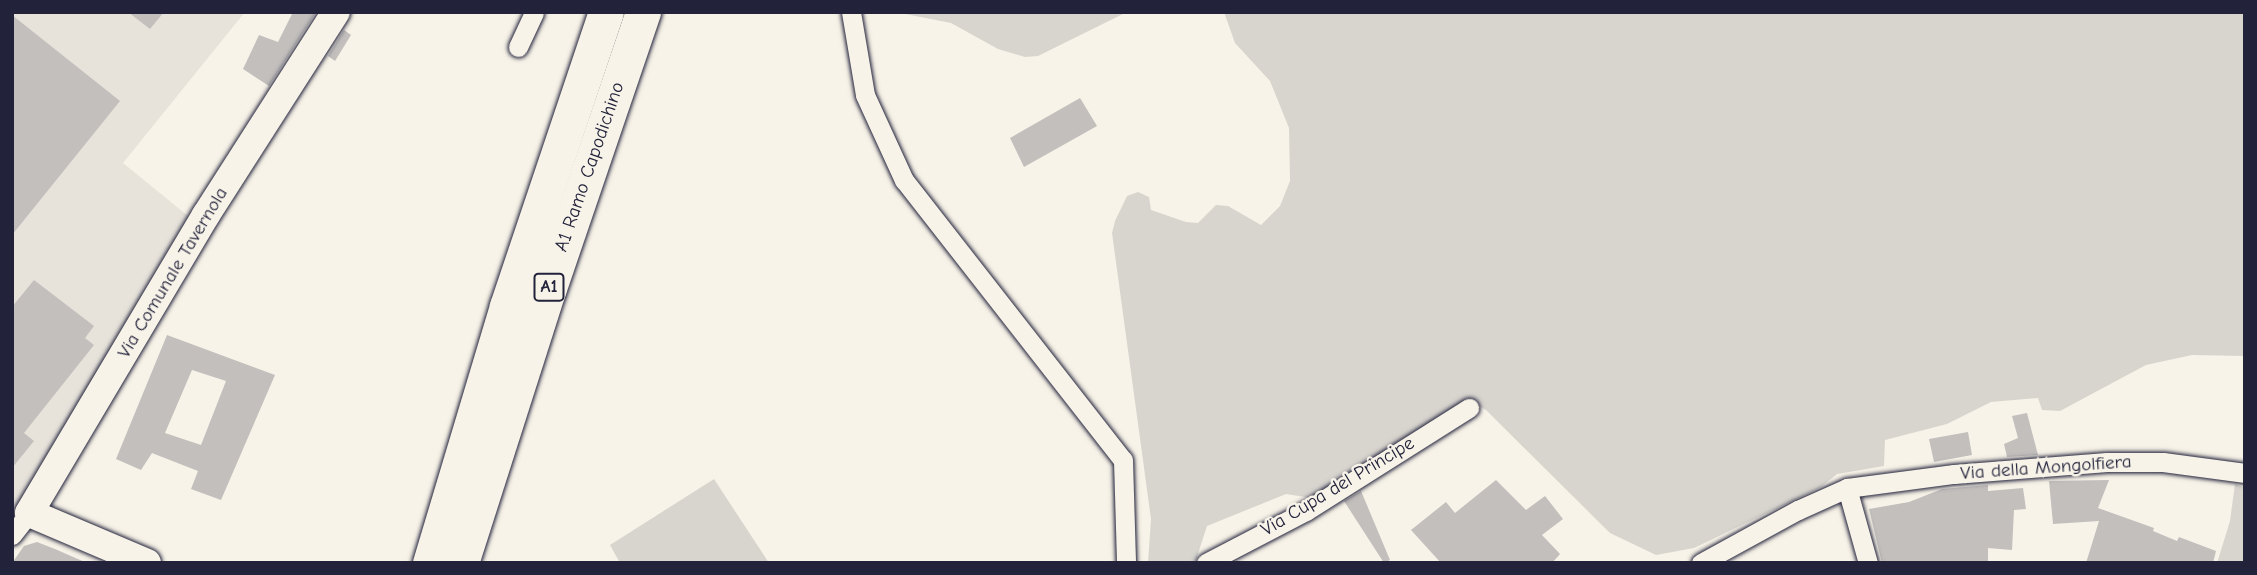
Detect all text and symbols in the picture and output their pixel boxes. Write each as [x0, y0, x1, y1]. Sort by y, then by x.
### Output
street label: A1 Ramo Capodichino [550, 79, 630, 255]
street label: Via Comunale Tavernola [113, 183, 233, 363]
road number: A1 [533, 272, 565, 302]
street label: Via Cupa del Principe [1257, 432, 1419, 542]
street label: Via della Mongolfiera [1960, 451, 2132, 485]

